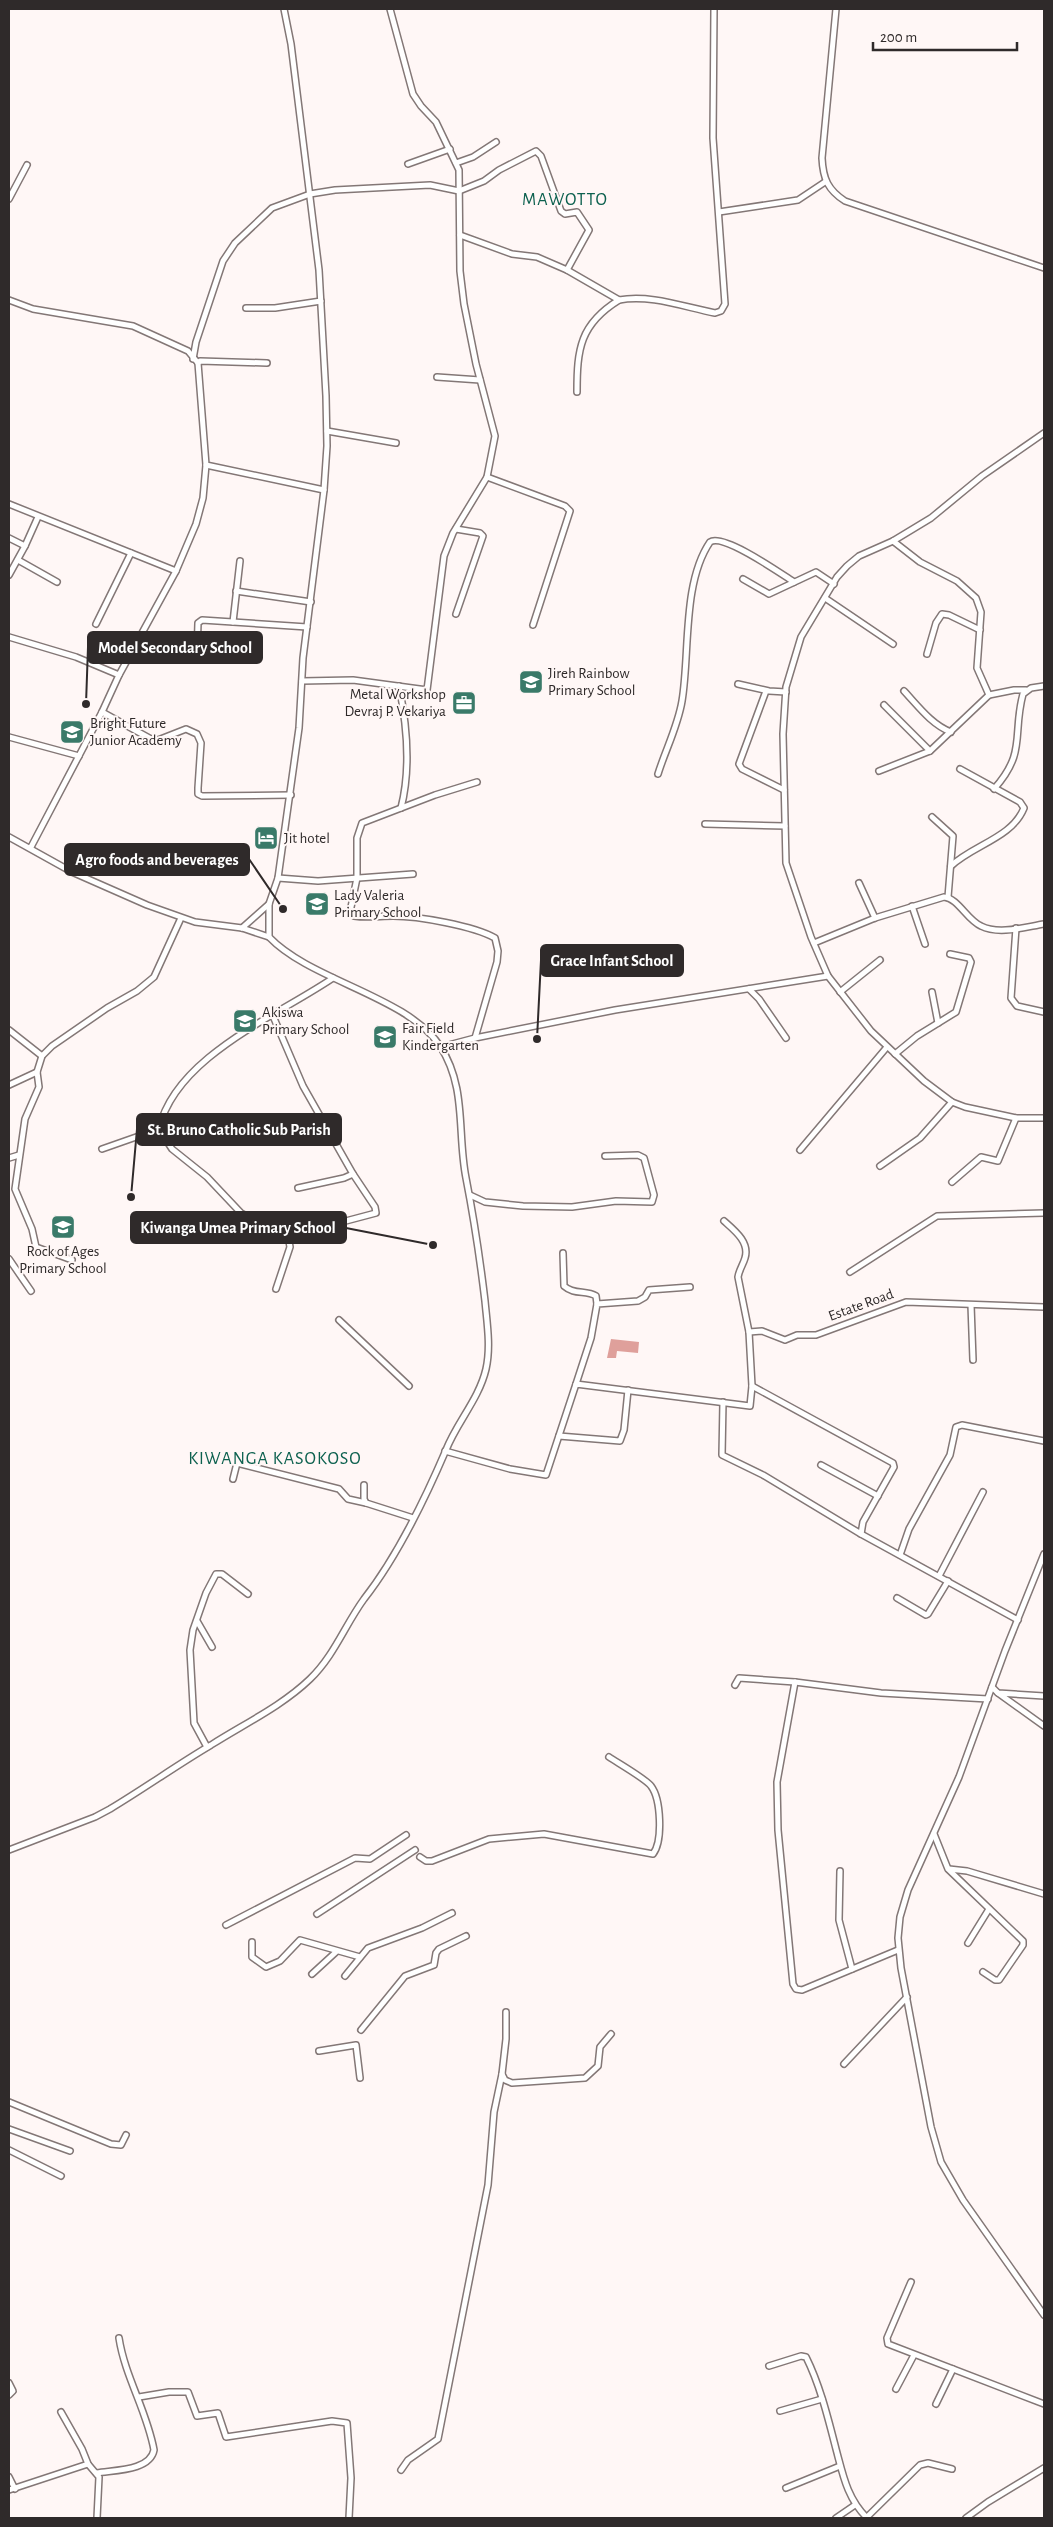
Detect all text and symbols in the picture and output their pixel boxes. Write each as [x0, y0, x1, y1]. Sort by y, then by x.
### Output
scale bar [873, 20, 1017, 52]
text: 200 m [880, 30, 917, 45]
district label: MAWOTTO [522, 191, 608, 209]
callout: Model Secondary School [88, 632, 262, 663]
text: Model Secondary School [98, 640, 252, 657]
place label: Jireh Rainbow Primary School [548, 666, 636, 698]
school or university icon: Jireh Rainbow Primary School [518, 669, 544, 695]
place label: Metal Workshop Devraj P. Vekariya [344, 687, 446, 719]
office icon: Metal Workshop Devraj P. Vekariya [451, 690, 477, 716]
place label: Bright Future Junior Academy [90, 716, 182, 748]
school or university icon: Bright Future Junior Academy [59, 719, 85, 745]
hotel icon: Jit hotel [253, 825, 279, 851]
place label: Jit hotel [284, 831, 330, 846]
callout: Agro foods and beverages [65, 844, 249, 875]
text: Agro foods and beverages [75, 852, 239, 868]
place label: Lady Valeria Primary School [334, 888, 422, 920]
school or university icon: Lady Valeria Primary School [304, 891, 330, 917]
callout: Grace Infant School [541, 945, 683, 976]
text: Grace Infant School [551, 953, 673, 969]
place label: Akiswa Primary School [262, 1005, 350, 1037]
school or university icon: Akiswa Primary School [232, 1008, 258, 1034]
place label: Fair Field Kindergarten [402, 1021, 479, 1053]
school or university icon: Fair Field Kindergarten [372, 1024, 398, 1050]
callout: St. Bruno Catholic Sub Parish [137, 1114, 341, 1145]
text: St. Bruno Catholic Sub Parish [147, 1122, 331, 1138]
callout: Kiwanga Umea Primary School [131, 1212, 346, 1243]
school or university icon: Rock of Ages Primary School [50, 1214, 76, 1240]
text: Kiwanga Umea Primary School [140, 1220, 336, 1237]
place label: Rock of Ages Primary School [19, 1244, 107, 1276]
street label: Estate Road [826, 1286, 896, 1324]
district label: KIWANGA KASOKOSO [188, 1450, 362, 1468]

